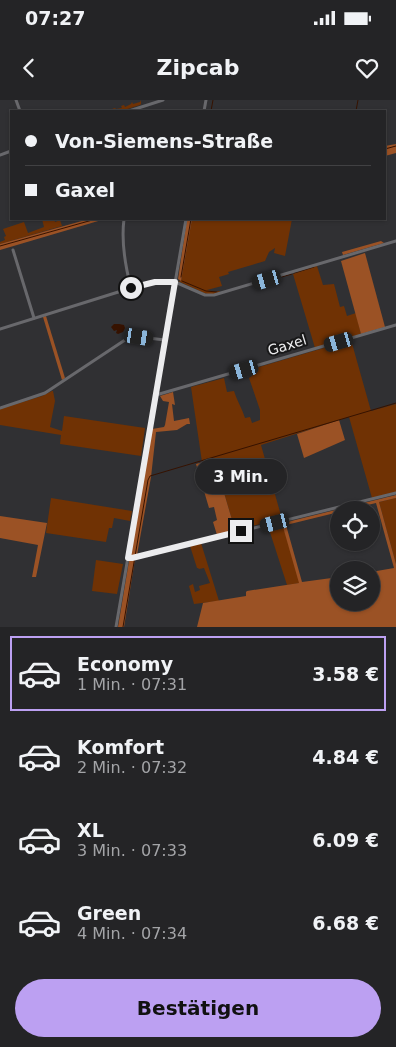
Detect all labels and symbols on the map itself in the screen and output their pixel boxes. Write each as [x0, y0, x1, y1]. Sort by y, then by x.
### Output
car [250, 269, 283, 291]
route start [120, 277, 142, 299]
car [123, 327, 154, 347]
car [322, 331, 355, 353]
street label: Gaxel [266, 332, 308, 358]
car [227, 359, 260, 381]
callout: 3 Min. [195, 458, 287, 494]
car [258, 512, 291, 534]
route end [230, 520, 252, 542]

